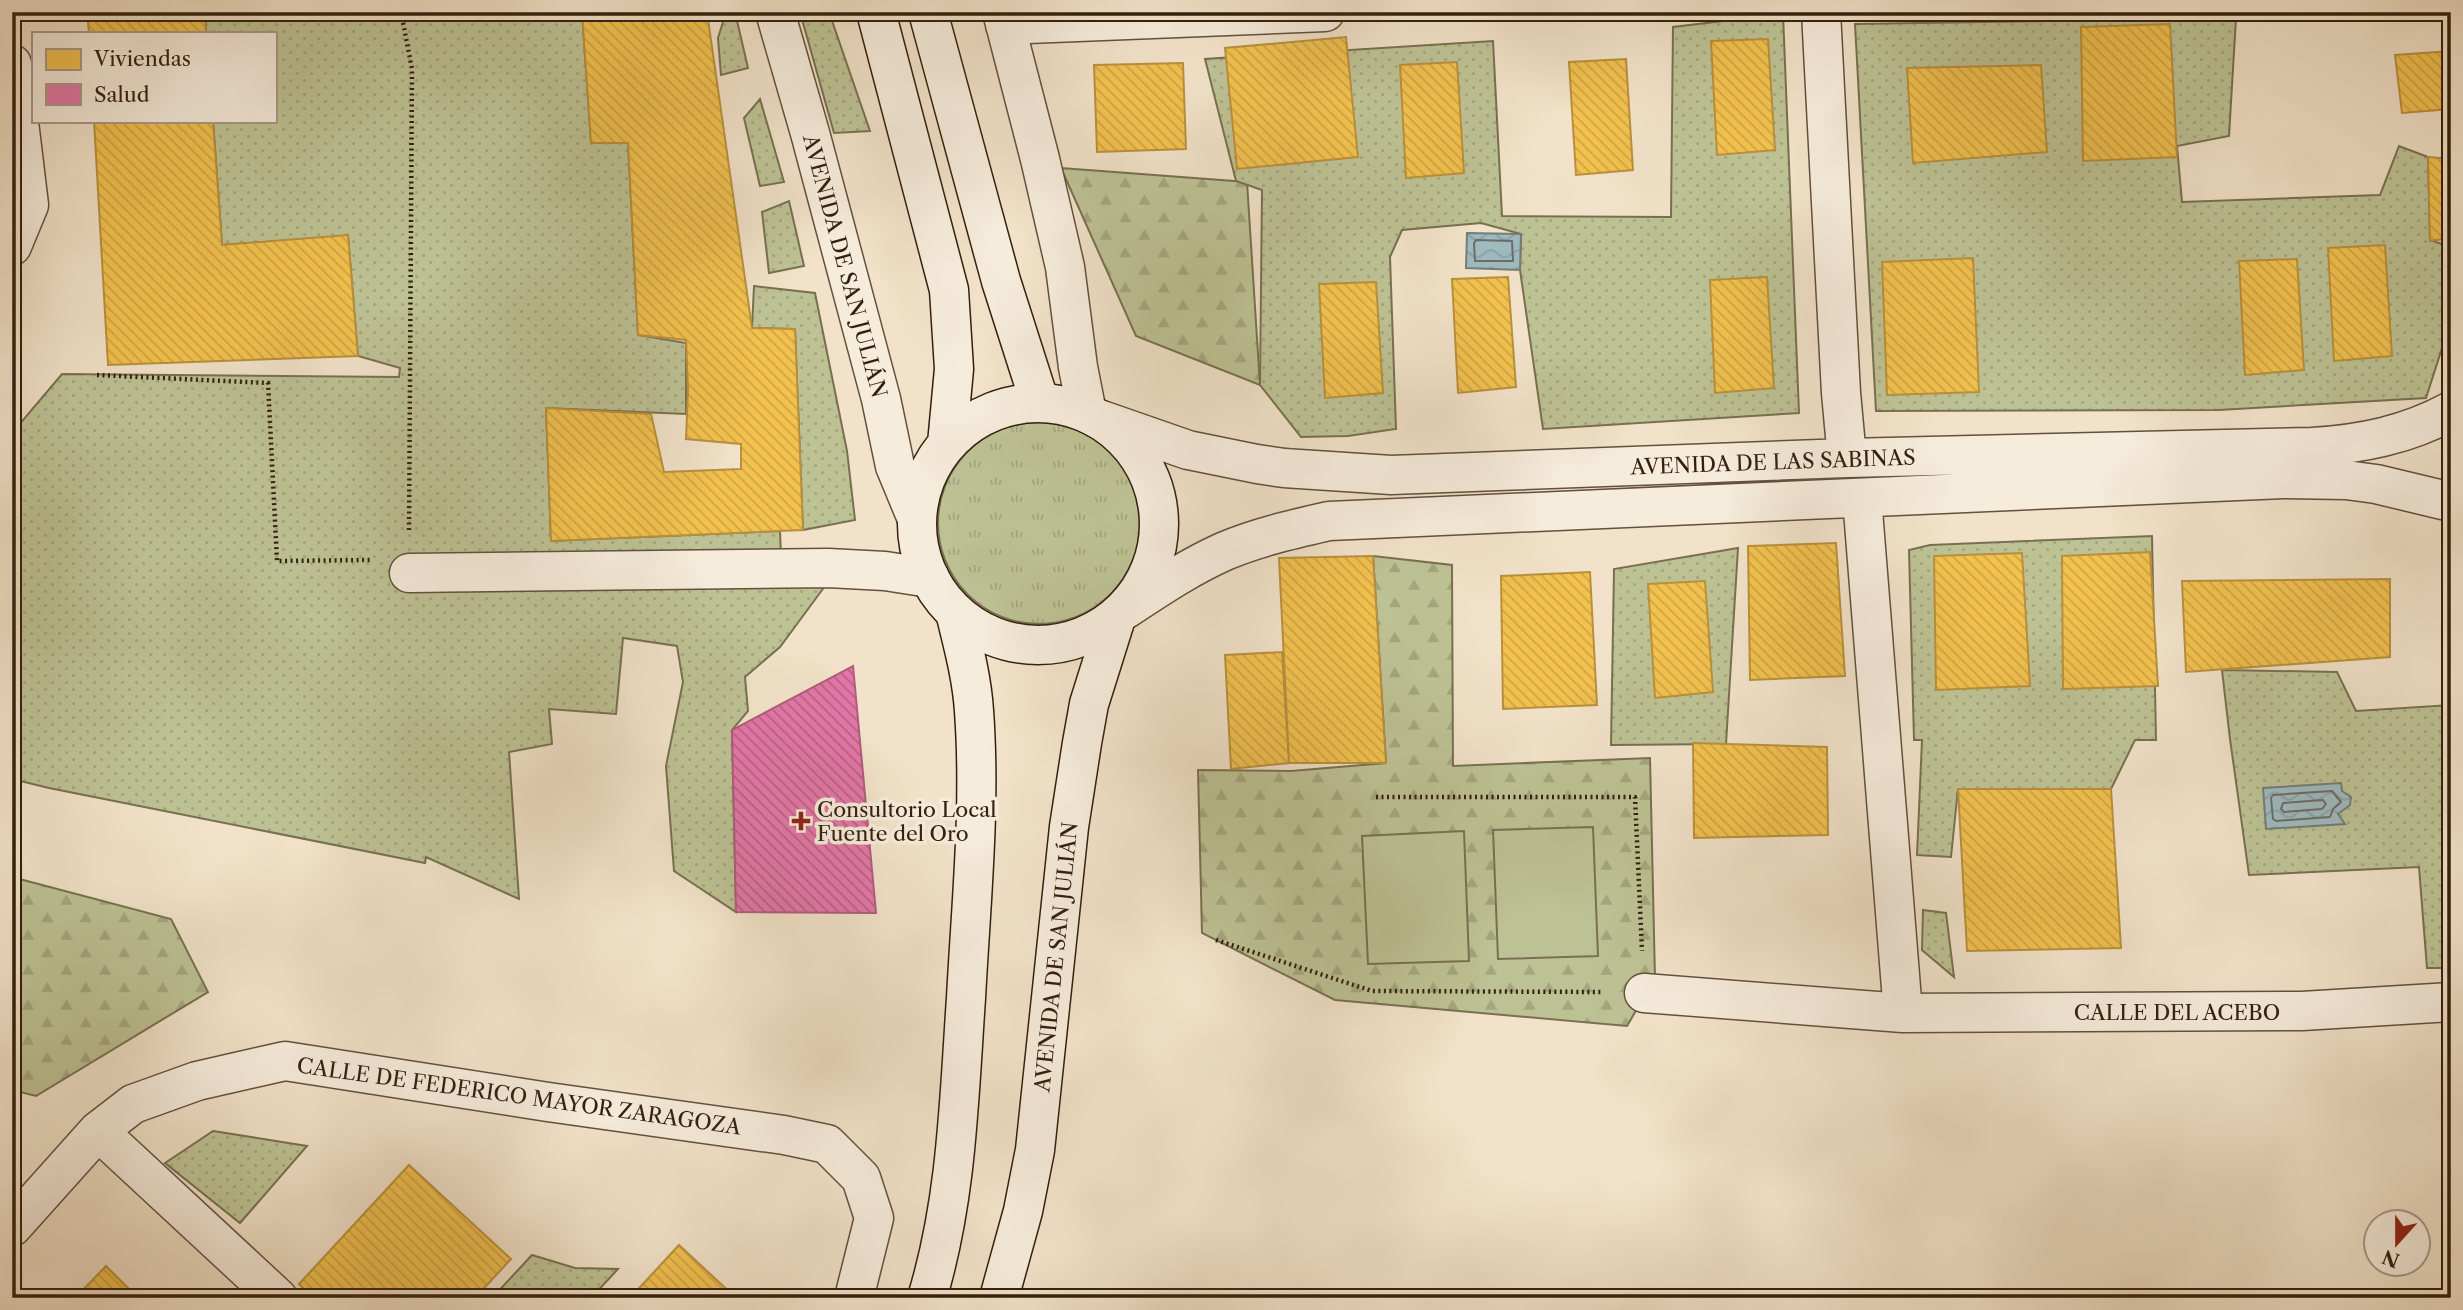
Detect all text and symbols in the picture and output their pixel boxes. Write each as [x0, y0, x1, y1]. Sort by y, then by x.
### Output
legend [32, 32, 276, 122]
text: Viviendas [93, 46, 191, 71]
text: Salud [94, 82, 150, 107]
street label: AVENIDA DE SAN JULIÁN [798, 131, 892, 400]
street label: AVENIDA DE LAS SABINAS [1629, 445, 1916, 480]
place label: Consultorio Local Fuente del Oro [817, 797, 997, 846]
marker: Consultorio Local Fuente del Oro [791, 811, 811, 831]
street label: AVENIDA DE SAN JULIÁN [1029, 821, 1083, 1094]
street label: CALLE DEL ACEBO [2074, 1000, 2280, 1025]
street label: CALLE DE FEDERICO MAYOR ZARAGOZA [295, 1052, 743, 1140]
north arrow [2362, 1208, 2432, 1278]
text: N [2379, 1245, 2403, 1272]

